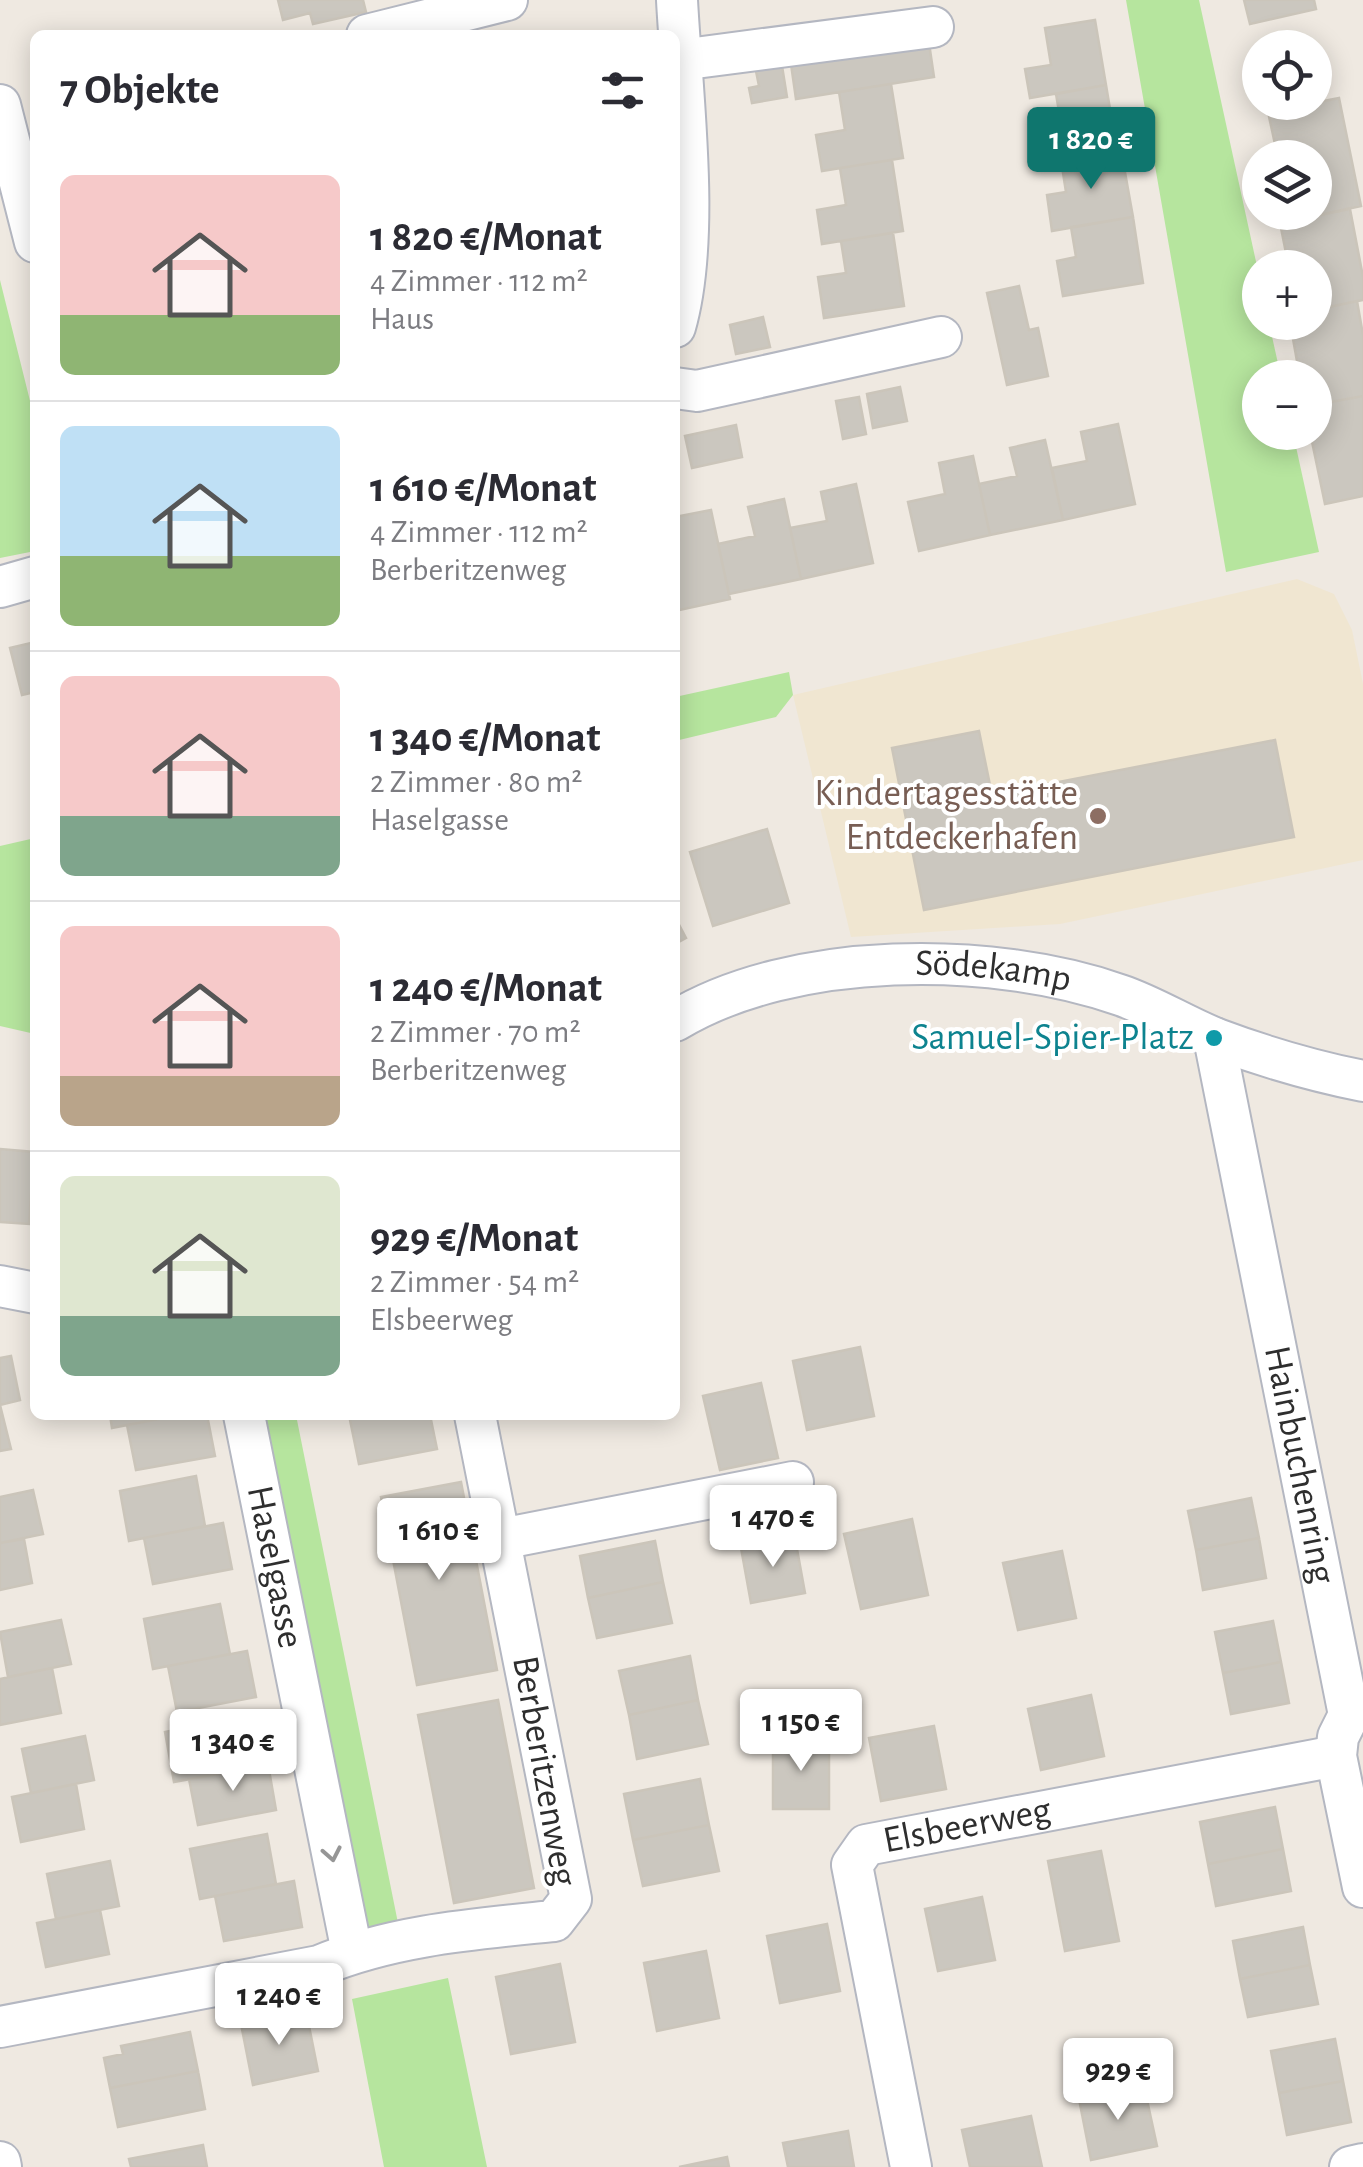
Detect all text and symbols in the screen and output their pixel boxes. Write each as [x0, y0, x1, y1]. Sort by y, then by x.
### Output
map controls [1242, 30, 1332, 450]
button: locate [1242, 30, 1332, 120]
icon: filters [595, 63, 650, 118]
text: 7 Objekte [60, 69, 220, 111]
pin: 1 820 € [999, 107, 1183, 192]
text: 1 820 € [1049, 123, 1133, 155]
button: layers [1242, 140, 1332, 230]
icon: home [140, 215, 260, 335]
text: 1 820 €/Monat [370, 216, 602, 258]
button: + [1242, 250, 1332, 340]
text: 4 Zimmer · 112 m² [370, 265, 588, 297]
text: Haus [370, 303, 434, 335]
button: − [1242, 360, 1332, 450]
icon: home [140, 466, 260, 586]
text: 1 610 €/Monat [370, 467, 597, 509]
text: 4 Zimmer · 112 m² [370, 516, 588, 548]
text: Berberitzenweg [370, 554, 566, 586]
icon: home [140, 716, 260, 836]
text: 1 340 €/Monat [370, 717, 600, 759]
text: 2 Zimmer · 80 m² [370, 766, 582, 798]
place label: Kindertagesstätte Entdeckerhafen [814, 775, 1078, 857]
text: Haselgasse [370, 804, 509, 836]
marker: Kindertagesstätte Entdeckerhafen [1087, 805, 1109, 827]
street label: Södekamp [915, 945, 1075, 999]
icon: home [140, 966, 260, 1086]
text: 1 240 €/Monat [370, 967, 602, 1009]
text: 2 Zimmer · 70 m² [370, 1016, 581, 1048]
place label: Samuel-Spier-Platz [911, 1019, 1194, 1057]
marker: Samuel-Spier-Platz [1203, 1027, 1225, 1049]
text: Berberitzenweg [370, 1054, 566, 1086]
icon: home [140, 1216, 260, 1336]
text: 929 €/Monat [370, 1217, 578, 1259]
text: 2 Zimmer · 54 m² [370, 1266, 579, 1298]
text: Elsbeerweg [370, 1304, 513, 1336]
street label: Hainbuchenring [1257, 1343, 1341, 1587]
street label: Haselgasse [240, 1482, 309, 1652]
pin: 1 470 € [681, 1485, 865, 1570]
pin: 1 610 € [347, 1498, 531, 1583]
text: 1 470 € [732, 1501, 814, 1533]
text: 1 610 € [399, 1514, 479, 1546]
street label: Berberitzenweg [505, 1653, 583, 1889]
pin: 1 150 € [709, 1689, 893, 1774]
text: 1 150 € [762, 1705, 840, 1737]
pin: 1 340 € [141, 1709, 325, 1794]
text: 1 340 € [192, 1725, 274, 1757]
street label: Elsbeerweg [880, 1791, 1055, 1860]
one-way arrow [321, 1845, 342, 1862]
pin: 1 240 € [187, 1963, 371, 2048]
text: 1 240 € [237, 1979, 321, 2011]
pin: 929 € [1048, 2038, 1188, 2123]
text: 929 € [1085, 2054, 1151, 2086]

